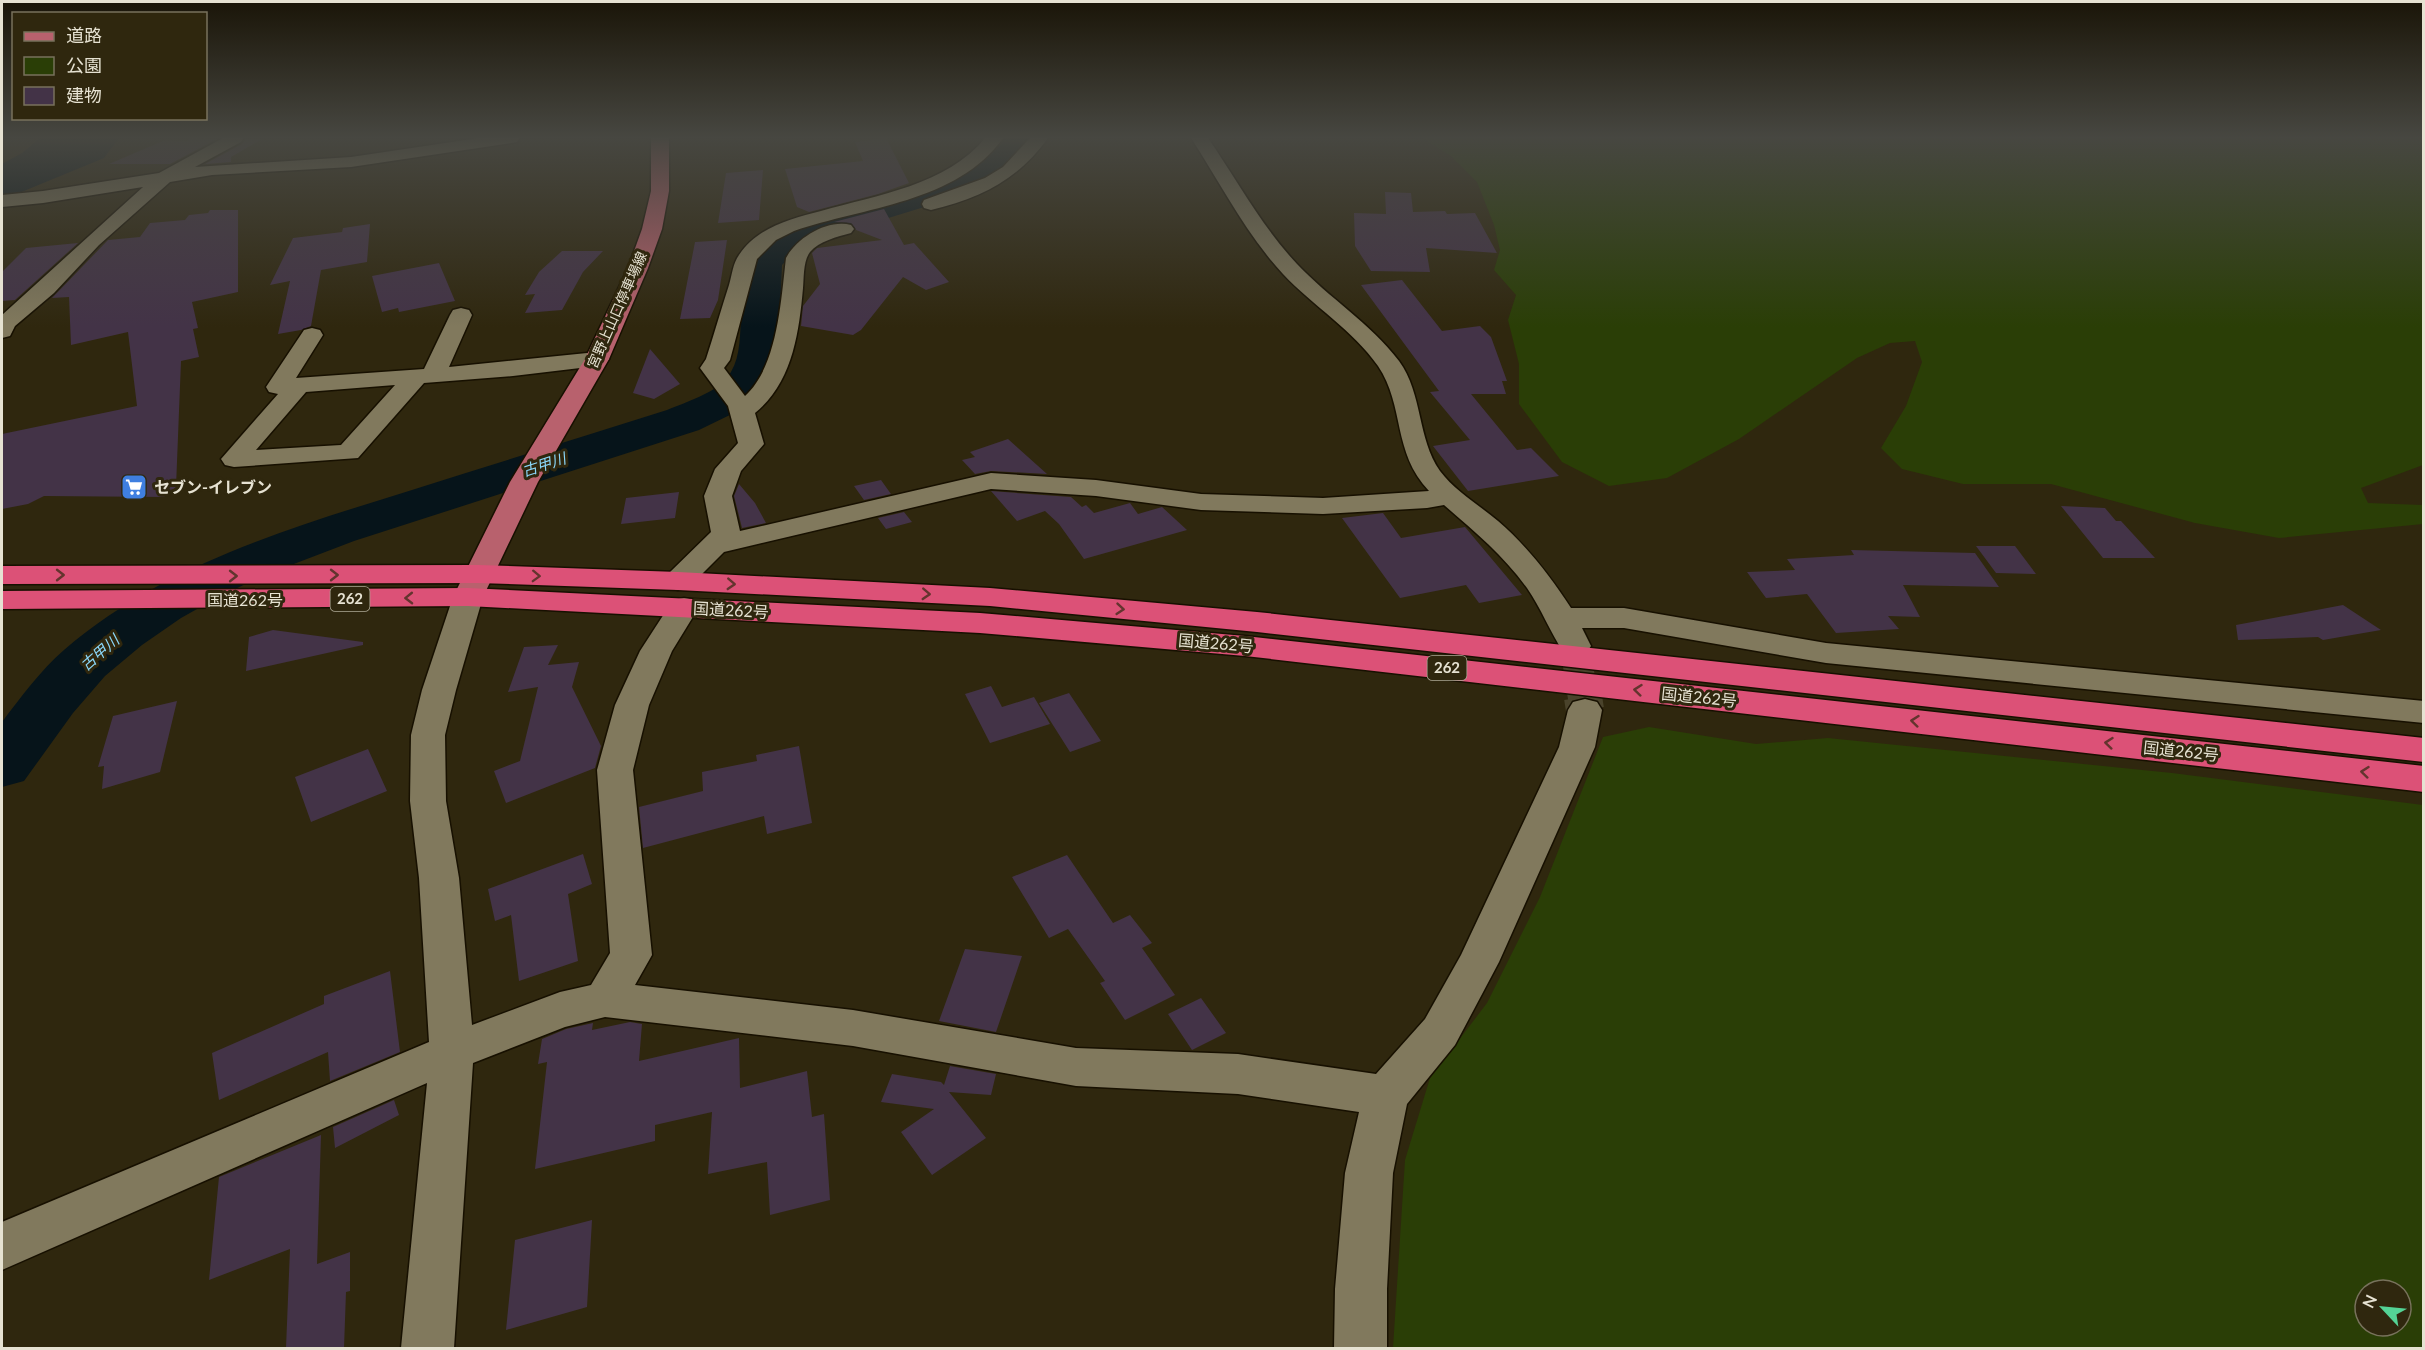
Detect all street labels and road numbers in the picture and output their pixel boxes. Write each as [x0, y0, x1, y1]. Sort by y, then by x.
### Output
street label: 宮野上山口停車場線 [583, 249, 650, 371]
road number: 262 [330, 587, 370, 611]
street label: 国道262号 [207, 590, 283, 609]
street label: 国道262号 [693, 598, 769, 621]
street label: 国道262号 [1177, 630, 1255, 655]
road number: 262 [1428, 656, 1466, 680]
street label: 国道262号 [1660, 683, 1738, 710]
street label: 国道262号 [2142, 737, 2220, 764]

